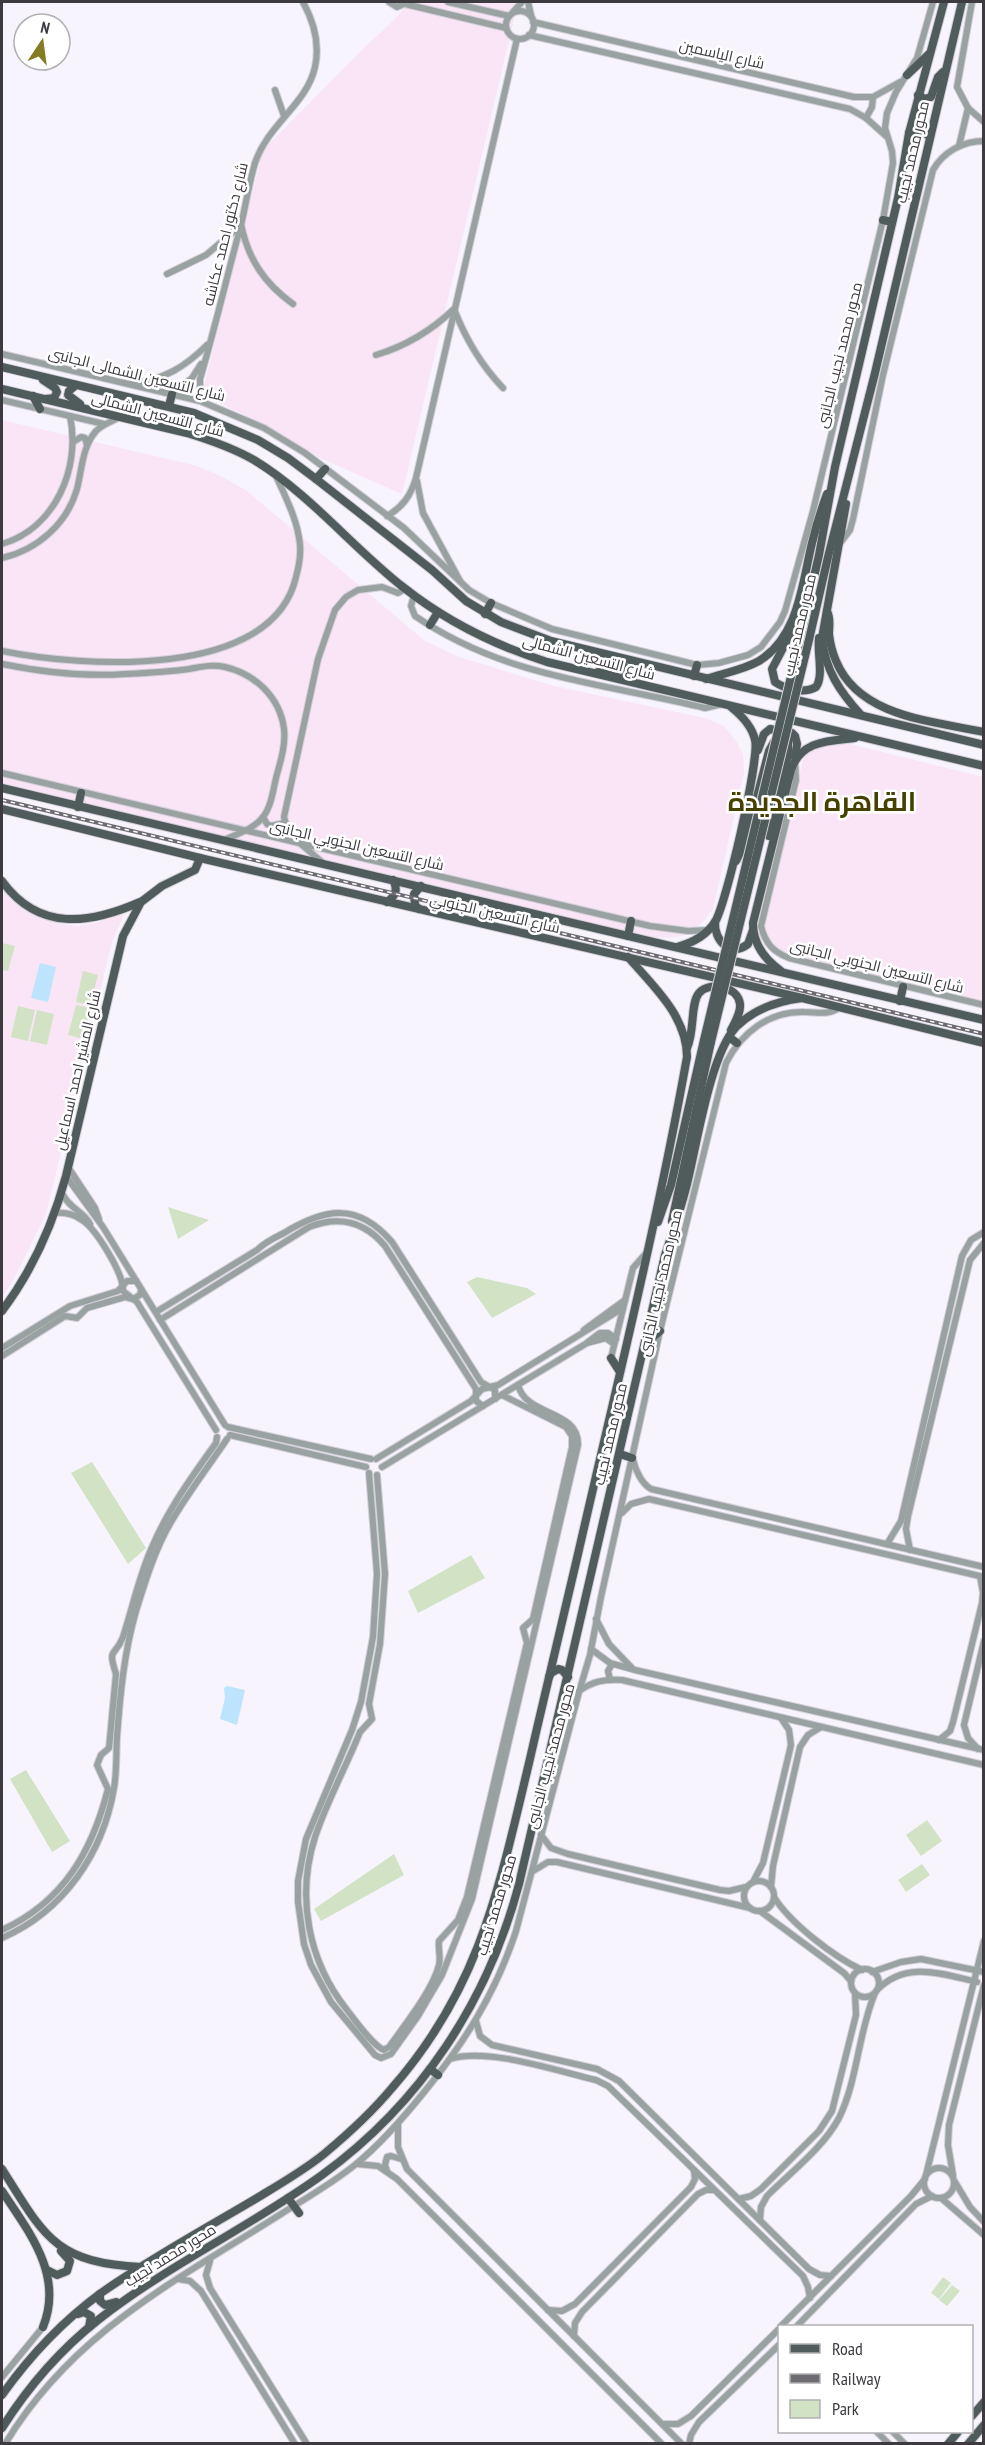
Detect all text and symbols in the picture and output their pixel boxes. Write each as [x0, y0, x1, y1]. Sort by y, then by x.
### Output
north arrow [12, 12, 72, 72]
text: N [39, 17, 52, 38]
street label: شارع الياسمين [677, 35, 766, 75]
street label: محور محمد نجيب [891, 99, 933, 205]
street label: شارع دكتور احمد عكاشه [198, 160, 254, 308]
street label: محور محمد نجيب الجانبى [812, 280, 867, 430]
street label: شارع التسعين الشمالى الجانبى [46, 343, 227, 407]
street label: شارع التسعين الشمالى [89, 387, 226, 443]
street label: محور محمد نجيب [778, 572, 820, 678]
street label: شارع التسعين الشمالى [520, 630, 657, 686]
district label: القاهرة الجديدة [728, 784, 916, 818]
street label: شارع التسعين الجنوبي الجانبى [267, 816, 446, 877]
street label: شارع التسعين الجنوبي [427, 889, 562, 940]
street label: شارع التسعين الجنوبي الجانبى [787, 935, 966, 1000]
street label: شارع المشير احمد اسماعيل [49, 988, 107, 1152]
street label: محور محمد نجيب الجانبى [634, 1208, 687, 1358]
street label: محور محمد نجيب [589, 1381, 631, 1487]
street label: محور محمد نجيب الجانبى [521, 1681, 580, 1831]
street label: محور محمد نجيب [472, 1852, 520, 1958]
street label: محور محمد نجيب [121, 2219, 219, 2291]
legend [778, 2325, 973, 2433]
text: Road [832, 2337, 863, 2360]
text: Railway [832, 2367, 881, 2390]
text: Park [832, 2397, 859, 2420]

